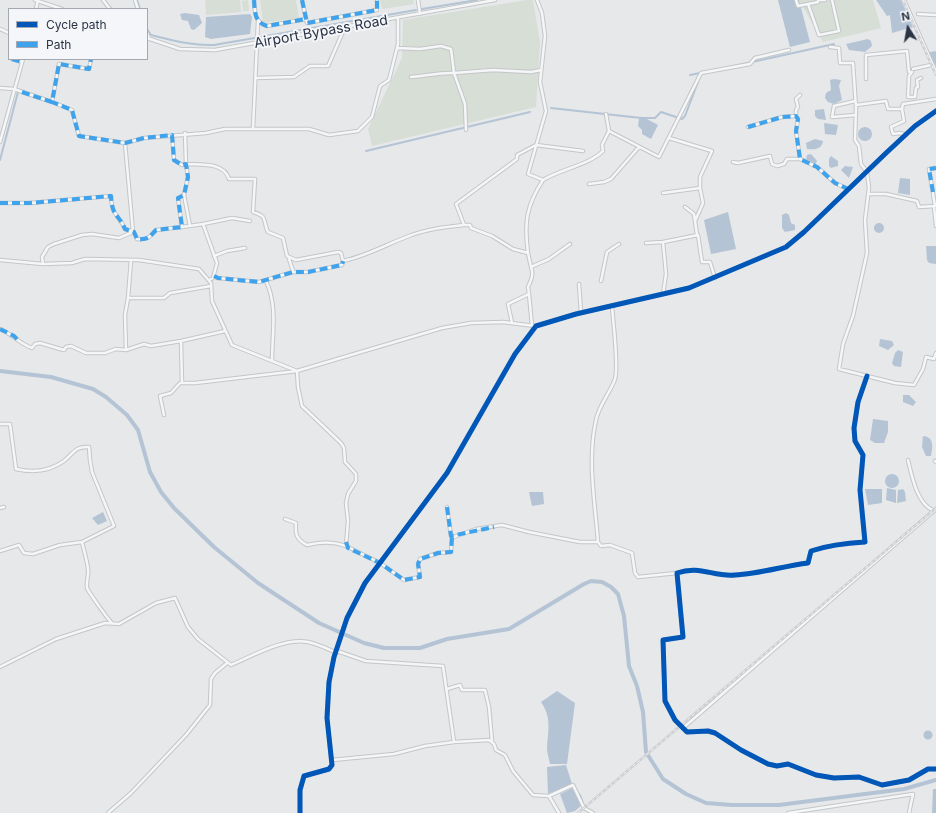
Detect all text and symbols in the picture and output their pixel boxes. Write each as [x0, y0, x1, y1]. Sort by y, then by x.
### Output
legend [8, 8, 148, 60]
north arrow [888, 8, 928, 48]
text: N [900, 9, 911, 24]
street label: Airport Bypass Road [253, 12, 389, 52]
text: Cycle path [46, 17, 107, 32]
text: Path [46, 37, 71, 52]

